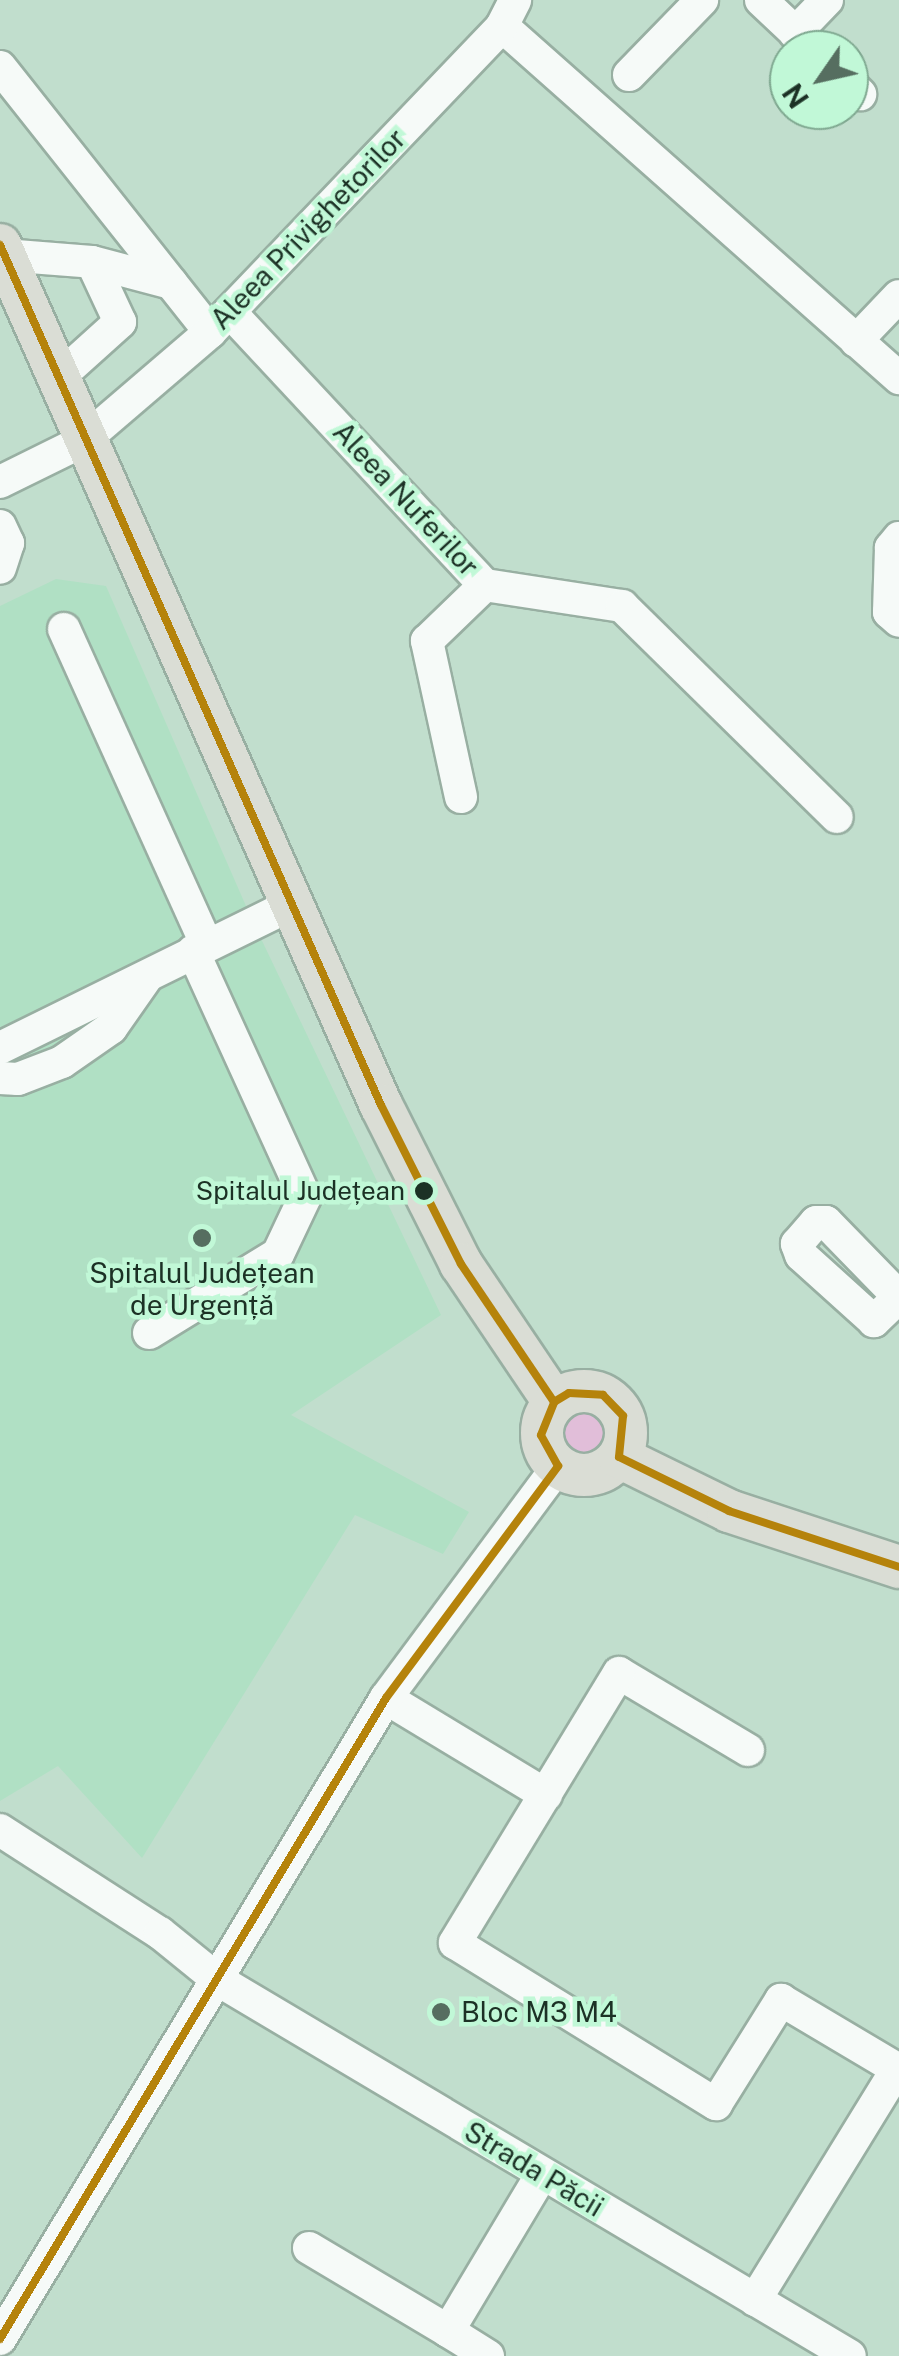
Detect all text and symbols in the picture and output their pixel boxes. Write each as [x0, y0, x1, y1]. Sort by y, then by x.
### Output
north arrow [769, 30, 869, 130]
text: N [776, 78, 815, 114]
street label: Aleea Privighetorilor [204, 122, 412, 336]
street label: Aleea Nuferilor [326, 415, 486, 583]
place label: Spitalul Județean [196, 1175, 405, 1207]
marker: Spitalul Județean [414, 1181, 434, 1201]
marker: Spitalul Județean de Urgență [189, 1225, 215, 1251]
place label: Spitalul Județean de Urgență [89, 1256, 315, 1322]
place label: Bloc M3 M4 [461, 1995, 617, 2029]
marker: Bloc M3 M4 [430, 2001, 452, 2023]
street label: Strada Păcii [458, 2114, 610, 2224]

